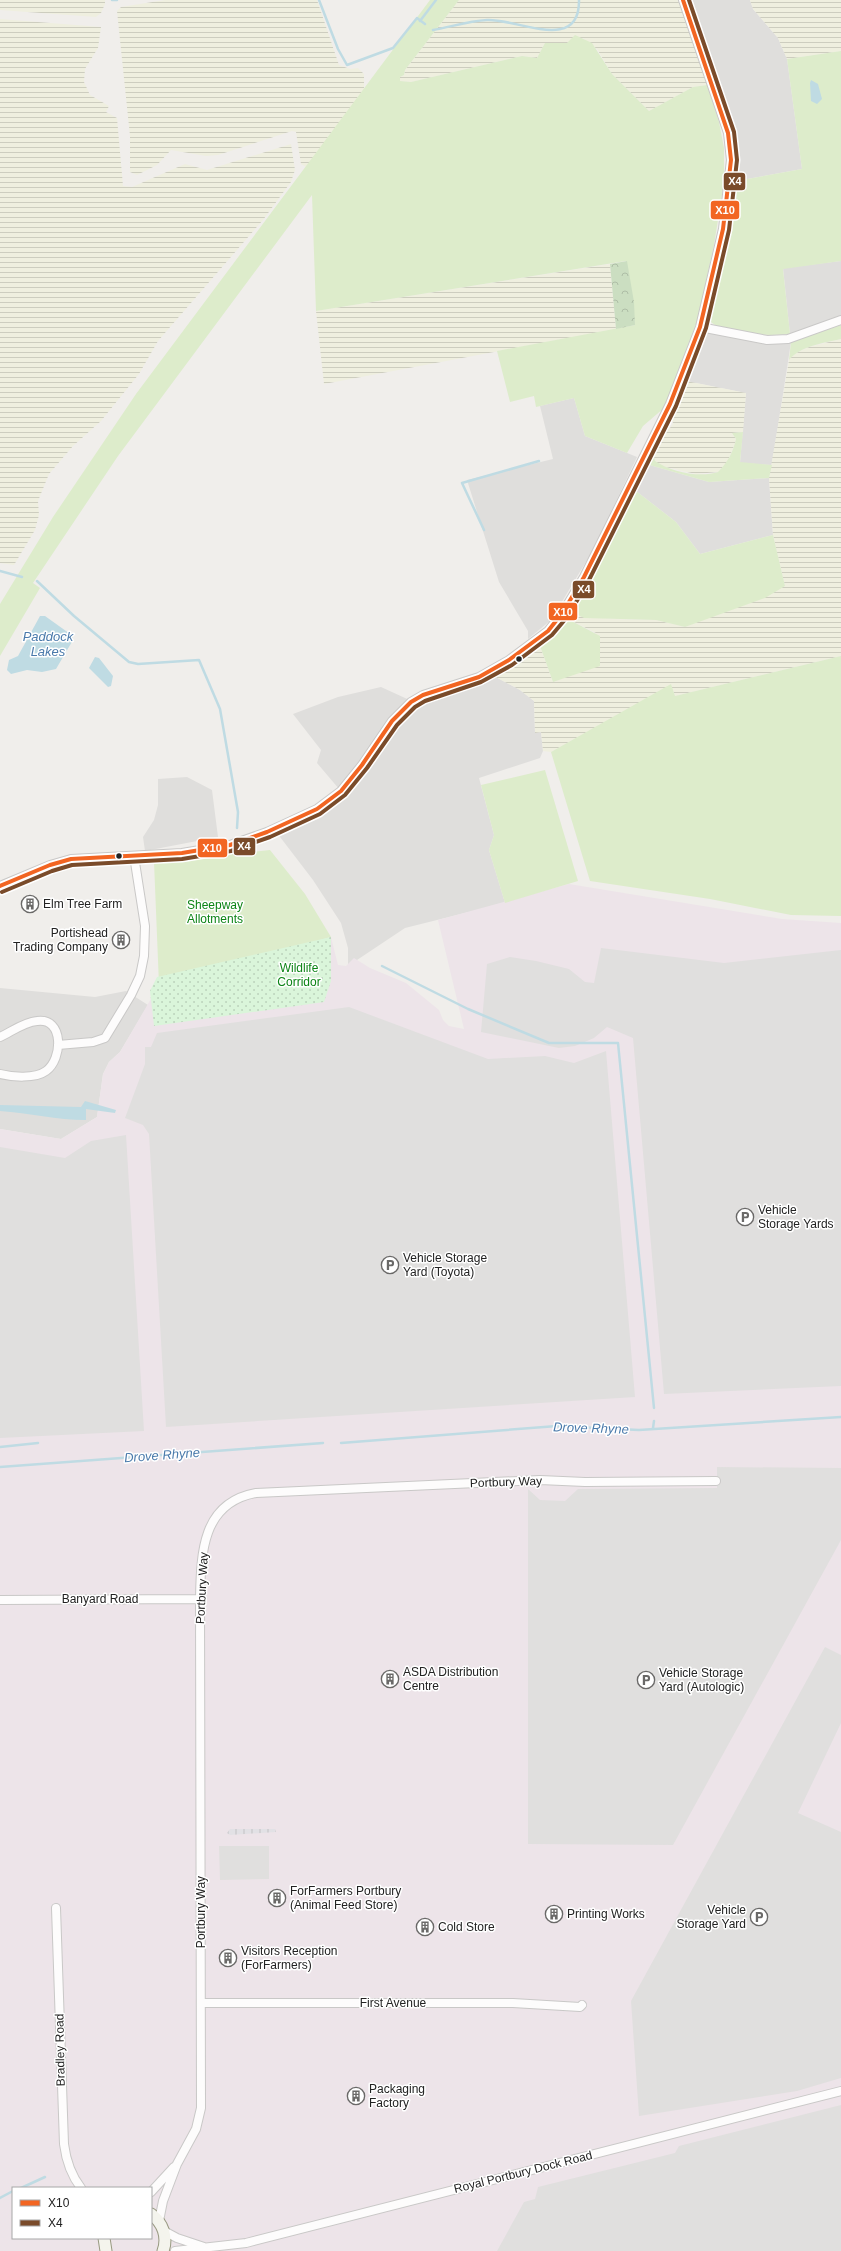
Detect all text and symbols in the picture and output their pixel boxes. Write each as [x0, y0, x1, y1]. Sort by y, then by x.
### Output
line badge: X4 [723, 172, 746, 191]
text: X4 [728, 175, 743, 187]
line badge: X10 [710, 200, 740, 220]
text: X10 [715, 204, 735, 216]
line badge: X4 [572, 580, 595, 599]
text: X4 [577, 583, 592, 595]
line badge: X10 [548, 602, 578, 621]
text: X10 [553, 606, 573, 618]
water label: Paddock Lakes [23, 629, 75, 659]
unlabelled marker [514, 654, 524, 664]
line badge: X4 [233, 837, 256, 856]
line badge: X10 [197, 838, 228, 858]
text: X4 [237, 840, 252, 852]
text: X10 [202, 842, 222, 854]
unlabelled marker [114, 851, 124, 861]
building icon: Elm Tree Farm [20, 894, 40, 914]
place label: Elm Tree Farm [43, 897, 122, 911]
park label: Sheepway Allotments [187, 898, 243, 926]
place label: Portishead Trading Company [13, 926, 108, 954]
building icon: Portishead Trading Company [111, 930, 131, 950]
park label: Wildlife Corridor [277, 961, 321, 989]
place label: Vehicle Storage Yards [758, 1203, 834, 1231]
parking icon: Vehicle Storage Yards [735, 1207, 755, 1227]
place label: Vehicle Storage Yard (Toyota) [403, 1251, 487, 1279]
parking icon: Vehicle Storage Yard (Toyota) [380, 1255, 400, 1275]
water label: Drove Rhyne [553, 1419, 629, 1437]
water label: Drove Rhyne [124, 1445, 200, 1465]
street label: Portbury Way [470, 1474, 542, 1490]
street label: Portbury Way [193, 1552, 211, 1624]
street label: Banyard Road [62, 1592, 138, 1606]
place label: ASDA Distribution Centre [403, 1665, 498, 1693]
place label: Vehicle Storage Yard (Autologic) [659, 1666, 744, 1694]
building icon: ASDA Distribution Centre [380, 1669, 400, 1689]
parking icon: Vehicle Storage Yard (Autologic) [636, 1670, 656, 1690]
street label: Portbury Way [194, 1876, 208, 1948]
place label: ForFarmers Portbury (Animal Feed Store) [290, 1884, 401, 1912]
building icon: ForFarmers Portbury (Animal Feed Store) [267, 1888, 287, 1908]
place label: Vehicle Storage Yard [676, 1903, 746, 1931]
building icon: Printing Works [544, 1904, 564, 1924]
place label: Printing Works [567, 1907, 645, 1921]
parking icon: Vehicle Storage Yard [749, 1907, 769, 1927]
building icon: Cold Store [415, 1917, 435, 1937]
place label: Cold Store [438, 1920, 495, 1934]
place label: Visitors Reception (ForFarmers) [241, 1944, 338, 1972]
building icon: Visitors Reception (ForFarmers) [218, 1948, 238, 1968]
street label: First Avenue [360, 1996, 427, 2010]
street label: Bradley Road [52, 2014, 68, 2086]
place label: Packaging Factory [369, 2082, 425, 2110]
building icon: Packaging Factory [346, 2086, 366, 2106]
street label: Royal Portbury Dock Road [452, 2148, 594, 2196]
legend [12, 2187, 152, 2239]
text: X10 [48, 2196, 70, 2210]
text: X4 [48, 2216, 63, 2230]

